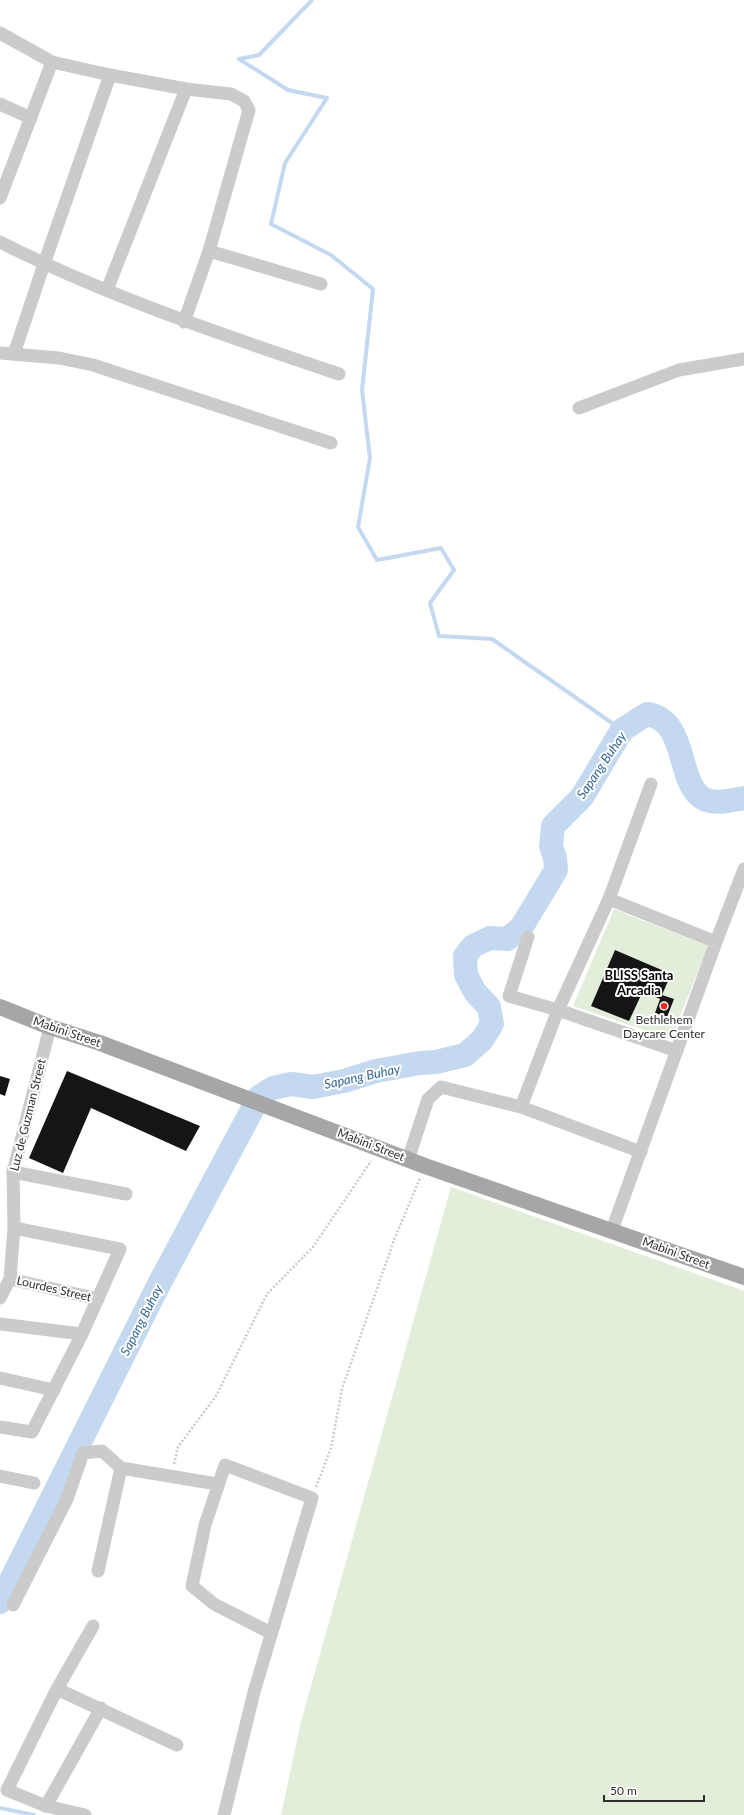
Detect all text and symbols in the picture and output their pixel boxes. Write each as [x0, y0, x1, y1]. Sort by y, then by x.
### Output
water label: Sapang Buhay [573, 728, 630, 802]
district label: BLISS Santa Arcadia [605, 967, 673, 998]
marker: Bethlehem Daycare Center [659, 1001, 669, 1011]
place label: Bethlehem Daycare Center [623, 1012, 706, 1041]
street label: Mabini Street [31, 1013, 104, 1050]
street label: Luz de Guzman Street [6, 1057, 49, 1173]
water label: Sapang Buhay [323, 1060, 402, 1092]
street label: Mabini Street [335, 1125, 408, 1164]
street label: Mabini Street [640, 1233, 713, 1272]
street label: Lourdes Street [15, 1273, 94, 1305]
water label: Sapang Buhay [116, 1281, 166, 1358]
scale bar [604, 1777, 704, 1803]
text: 50 m [610, 1783, 637, 1798]

